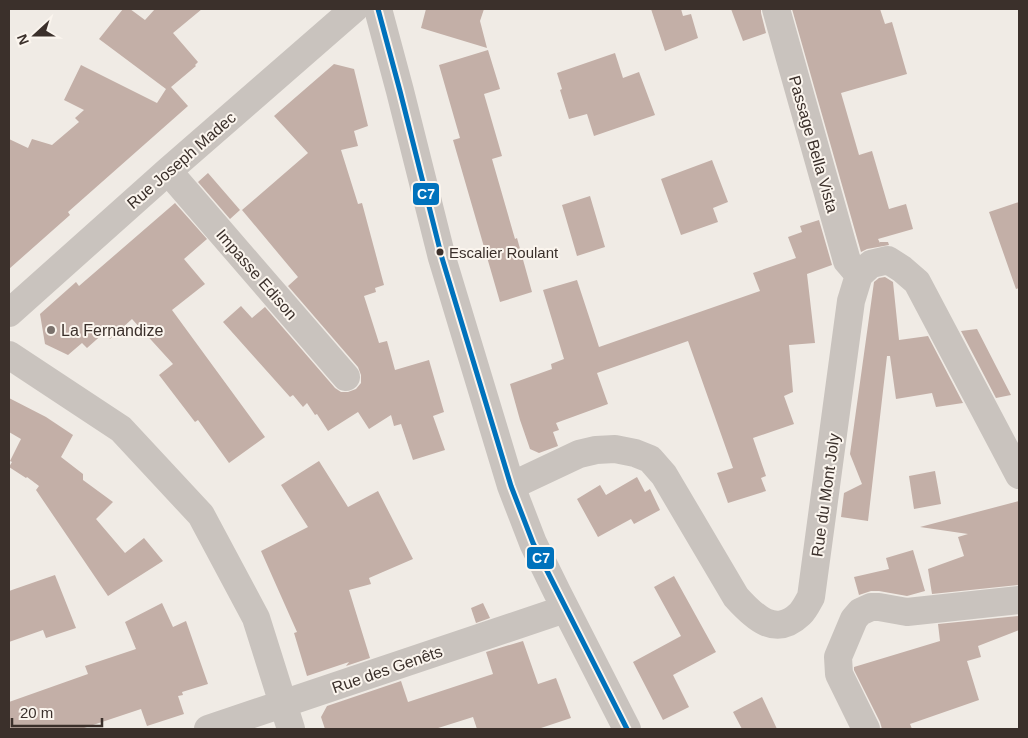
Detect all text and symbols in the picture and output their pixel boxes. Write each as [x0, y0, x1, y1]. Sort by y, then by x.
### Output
north arrow [10, 10, 60, 60]
text: N [14, 32, 32, 47]
street label: Passage Bella Vista [786, 74, 841, 215]
street label: Rue Joseph Madec [124, 109, 239, 212]
line badge: C7 [412, 182, 440, 206]
text: C7 [417, 186, 435, 202]
street label: Impasse Edison [213, 226, 300, 323]
place label: Escalier Roulant [449, 244, 559, 261]
marker: Escalier Roulant [435, 247, 445, 257]
place label: La Fernandize [61, 322, 163, 339]
marker: La Fernandize [45, 324, 57, 336]
street label: Rue du Mont Joly [808, 432, 843, 558]
line badge: C7 [526, 546, 555, 570]
text: C7 [532, 550, 550, 566]
street label: Rue des Genêts [330, 643, 445, 696]
scale bar [12, 696, 102, 728]
text: 20 m [20, 704, 53, 721]

